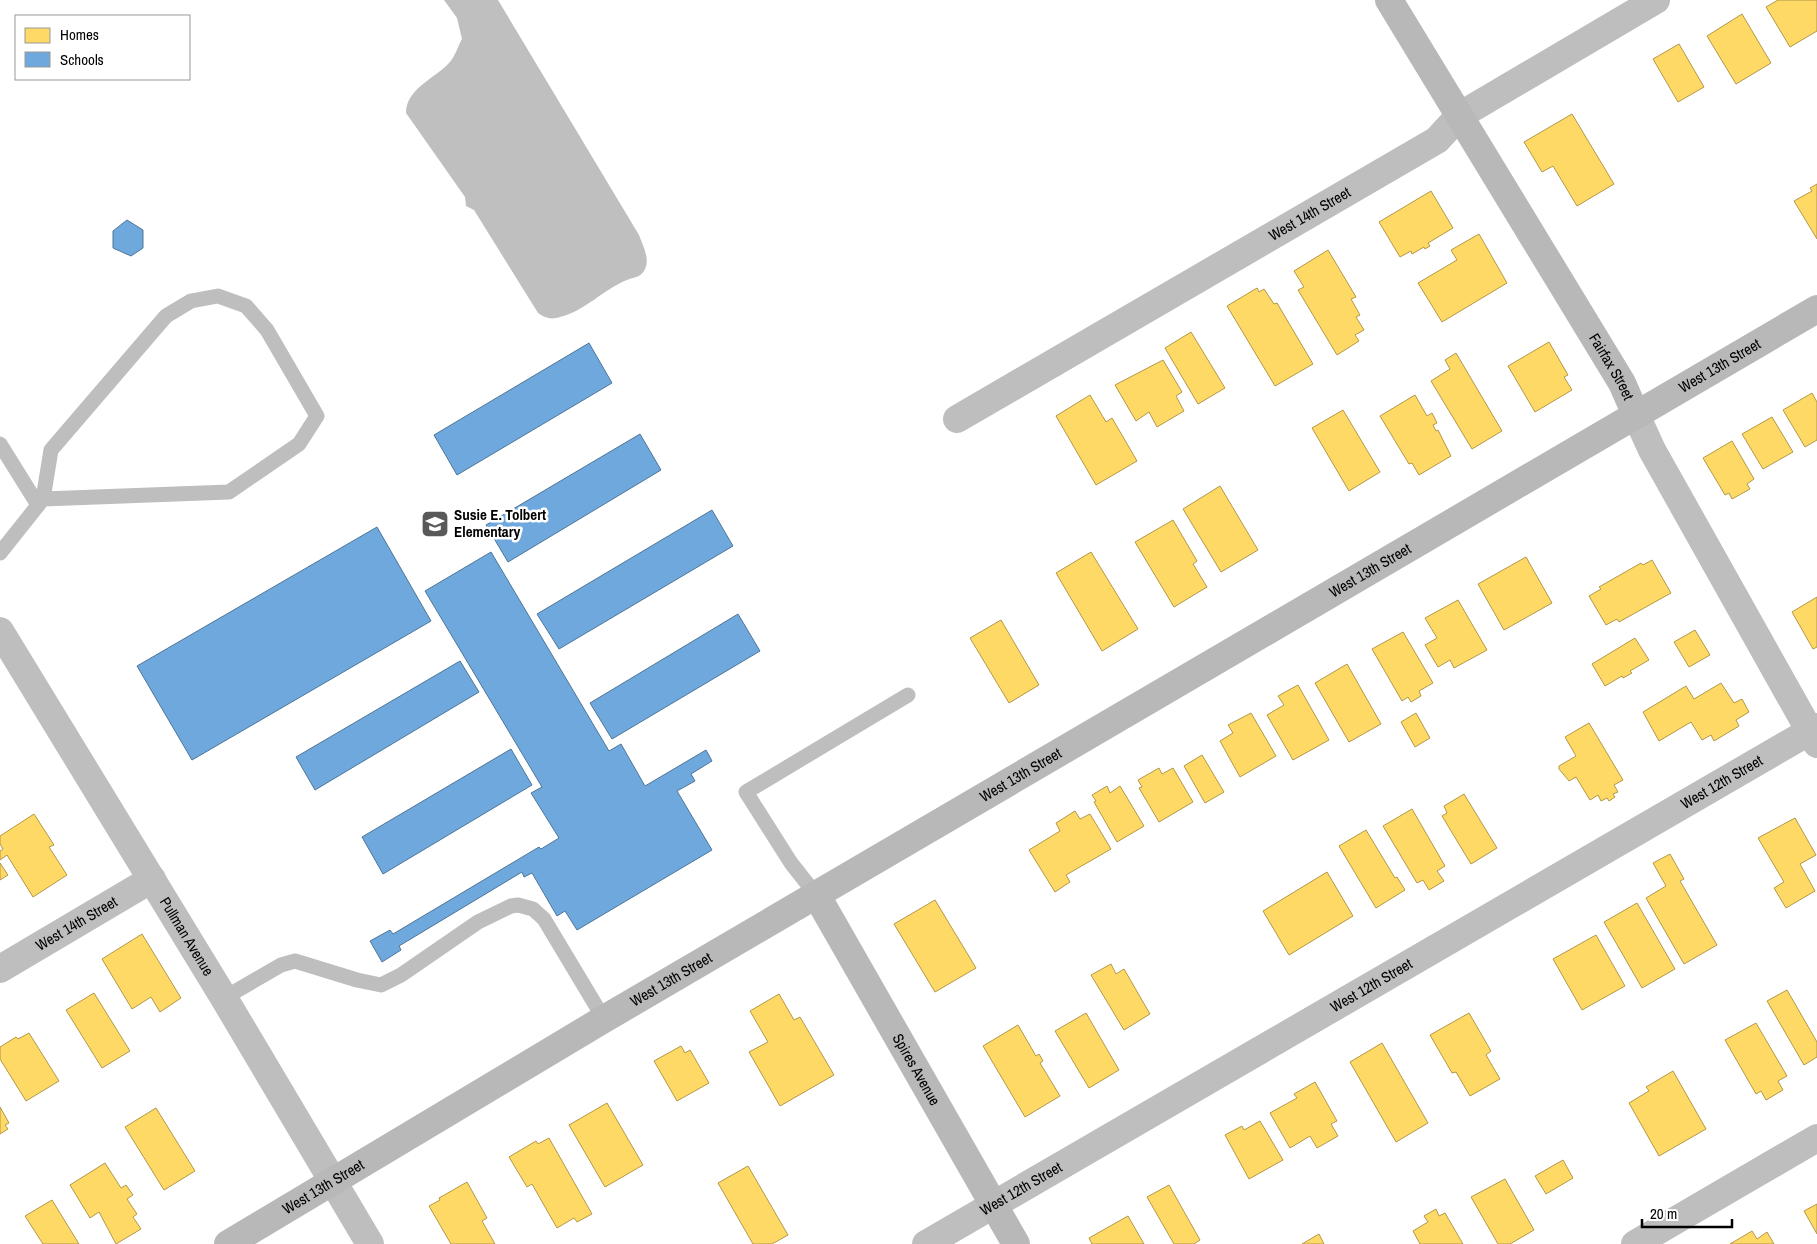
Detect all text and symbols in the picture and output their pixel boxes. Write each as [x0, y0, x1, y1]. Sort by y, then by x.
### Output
legend [15, 15, 190, 80]
text: Homes [60, 24, 99, 45]
text: Schools [60, 49, 104, 70]
street label: West 14th Street [1265, 181, 1355, 246]
street label: Fairfax Street [1584, 329, 1639, 404]
street label: West 13th Street [1675, 333, 1765, 398]
place label: Susie E. Tolbert Elementary [454, 504, 546, 542]
school or university icon: Susie E. Tolbert Elementary [420, 509, 450, 539]
street label: West 13th Street [1325, 538, 1415, 602]
street label: West 13th Street [976, 742, 1066, 807]
street label: West 12th Street [1677, 750, 1767, 814]
street label: West 14th Street [32, 891, 122, 956]
street label: Pullman Avenue [155, 893, 219, 980]
street label: West 13th Street [626, 947, 716, 1011]
street label: West 12th Street [1326, 953, 1417, 1017]
street label: Spires Avenue [888, 1029, 946, 1109]
street label: West 13th Street [278, 1154, 368, 1219]
street label: West 12th Street [976, 1156, 1066, 1220]
scale bar [1642, 1196, 1732, 1228]
text: 20 m [1650, 1203, 1677, 1224]

